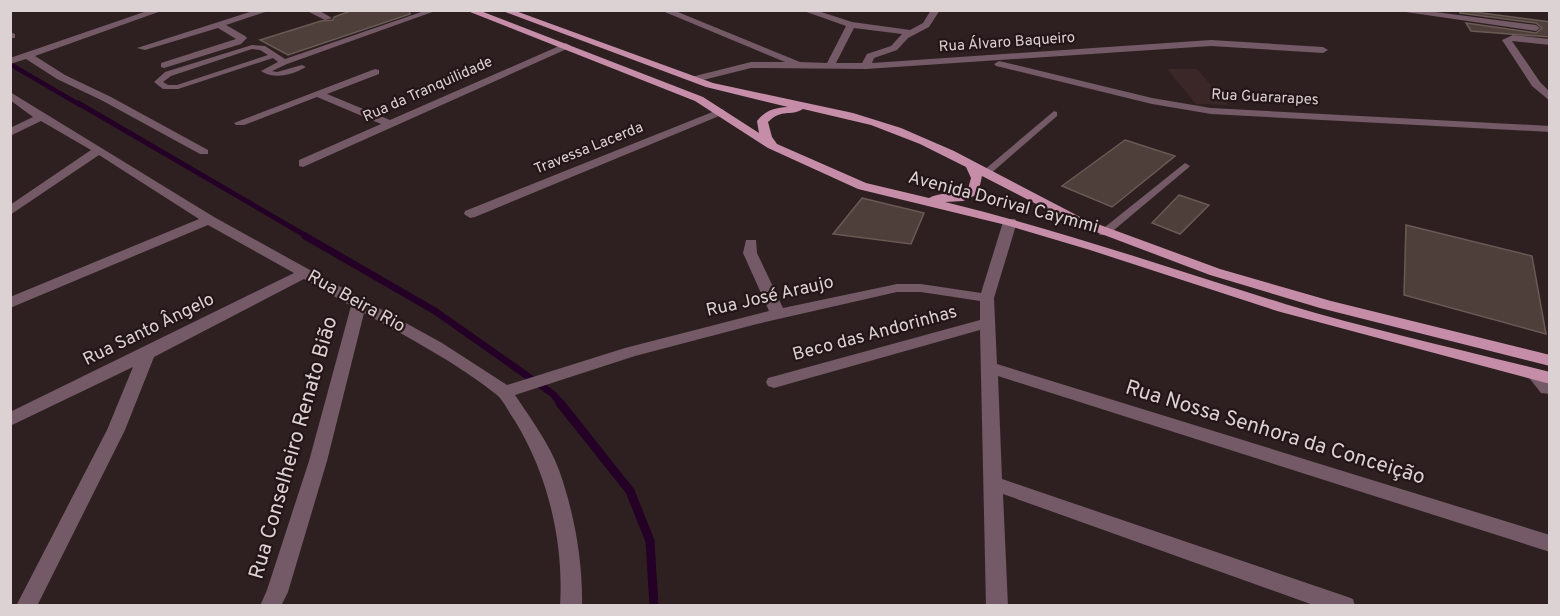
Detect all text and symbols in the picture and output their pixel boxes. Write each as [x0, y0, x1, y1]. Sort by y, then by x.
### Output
street label: Rua Álvaro Baqueiro [938, 28, 1076, 57]
street label: Rua da Tranquilidade [360, 53, 496, 127]
street label: Rua Guararapes [1211, 86, 1319, 110]
street label: Travessa Lacerda [532, 118, 646, 180]
street label: Avenida Dorival Caymmi [905, 167, 1101, 239]
street label: Rua Beira Rio [303, 266, 409, 338]
street label: Rua José Araujo [704, 271, 836, 323]
street label: Rua Santo Ângelo [79, 286, 218, 372]
street label: Beco das Andorinhas [790, 301, 960, 367]
street label: Rua Conselheiro Renato Bião [244, 313, 344, 583]
street label: Rua Nossa Senhora da Conceição [1122, 374, 1428, 492]

